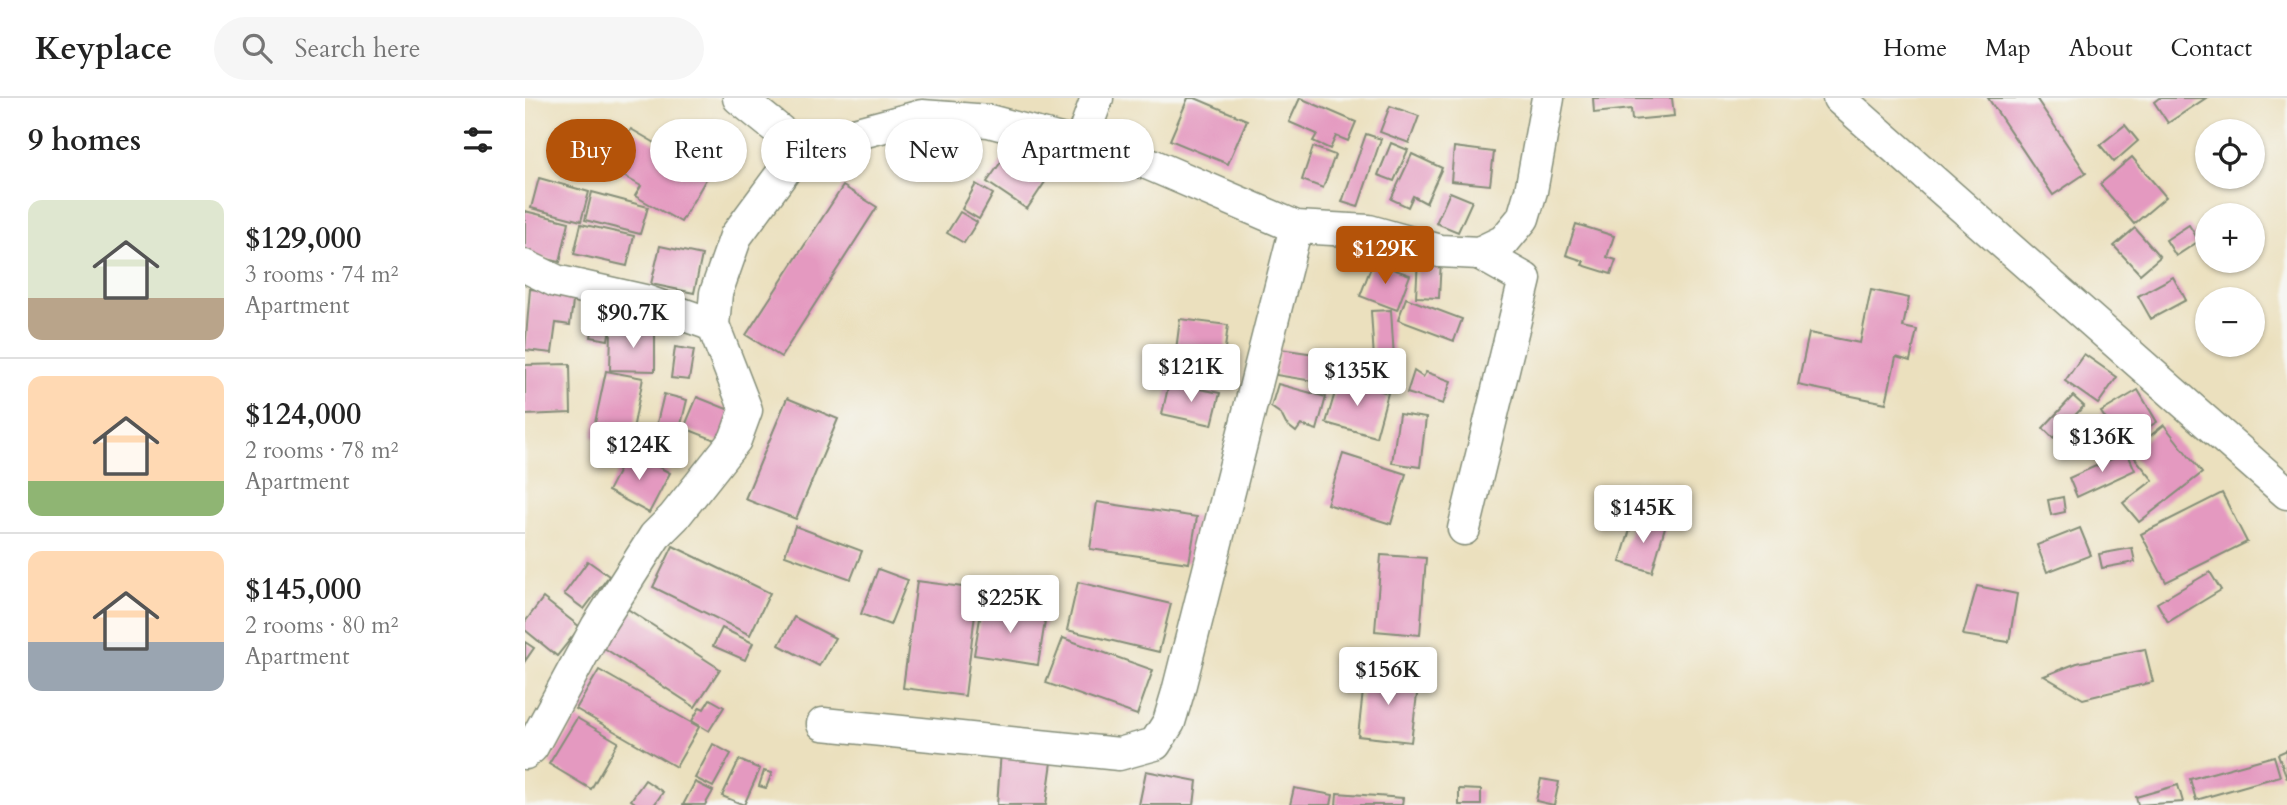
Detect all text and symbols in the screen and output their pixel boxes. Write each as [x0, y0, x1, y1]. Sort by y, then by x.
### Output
search box [214, 17, 704, 80]
text: Keyplace [35, 26, 172, 71]
icon: search [238, 29, 276, 67]
text: Search here [294, 31, 420, 66]
text: Home [1883, 32, 1947, 65]
text: Map [1985, 32, 2031, 65]
text: About [2069, 32, 2133, 65]
text: Contact [2171, 32, 2252, 65]
chip: Buy [546, 119, 636, 182]
chip: Rent [650, 119, 747, 182]
chip: Filters [761, 119, 871, 182]
chip: New [885, 119, 983, 182]
chip: Apartment [997, 119, 1154, 182]
map controls [2195, 119, 2265, 357]
button: locate [2195, 119, 2265, 189]
text: 9 homes [28, 120, 141, 161]
icon: filters [459, 121, 497, 159]
button: + [2195, 203, 2265, 273]
text: $129,000 [245, 218, 361, 259]
pin: $129K [1336, 226, 1434, 286]
icon: home [84, 228, 168, 312]
text: $129K [1352, 233, 1418, 264]
text: 3 rooms · 74 m² [245, 259, 398, 290]
button: − [2195, 287, 2265, 357]
text: Apartment [245, 290, 349, 321]
pin: $90.7K [576, 290, 690, 350]
text: $90.7K [597, 297, 669, 328]
pin: $121K [1142, 344, 1240, 404]
pin: $135K [1308, 348, 1406, 408]
text: $121K [1158, 351, 1224, 382]
text: $135K [1324, 355, 1390, 386]
text: $124,000 [245, 394, 361, 435]
icon: home [84, 404, 168, 488]
pin: $136K [2053, 414, 2151, 474]
text: $136K [2069, 421, 2135, 452]
pin: $124K [590, 422, 688, 482]
text: $124K [606, 429, 672, 460]
text: 2 rooms · 78 m² [245, 435, 398, 466]
text: Apartment [245, 466, 349, 497]
pin: $145K [1594, 486, 1692, 545]
text: $145K [1610, 492, 1676, 523]
text: $145,000 [245, 569, 361, 610]
pin: $225K [961, 575, 1059, 635]
icon: home [84, 579, 168, 663]
text: $225K [977, 582, 1043, 613]
text: 2 rooms · 80 m² [245, 610, 398, 641]
text: Apartment [245, 641, 349, 672]
pin: $156K [1339, 648, 1437, 707]
text: $156K [1355, 654, 1421, 685]

